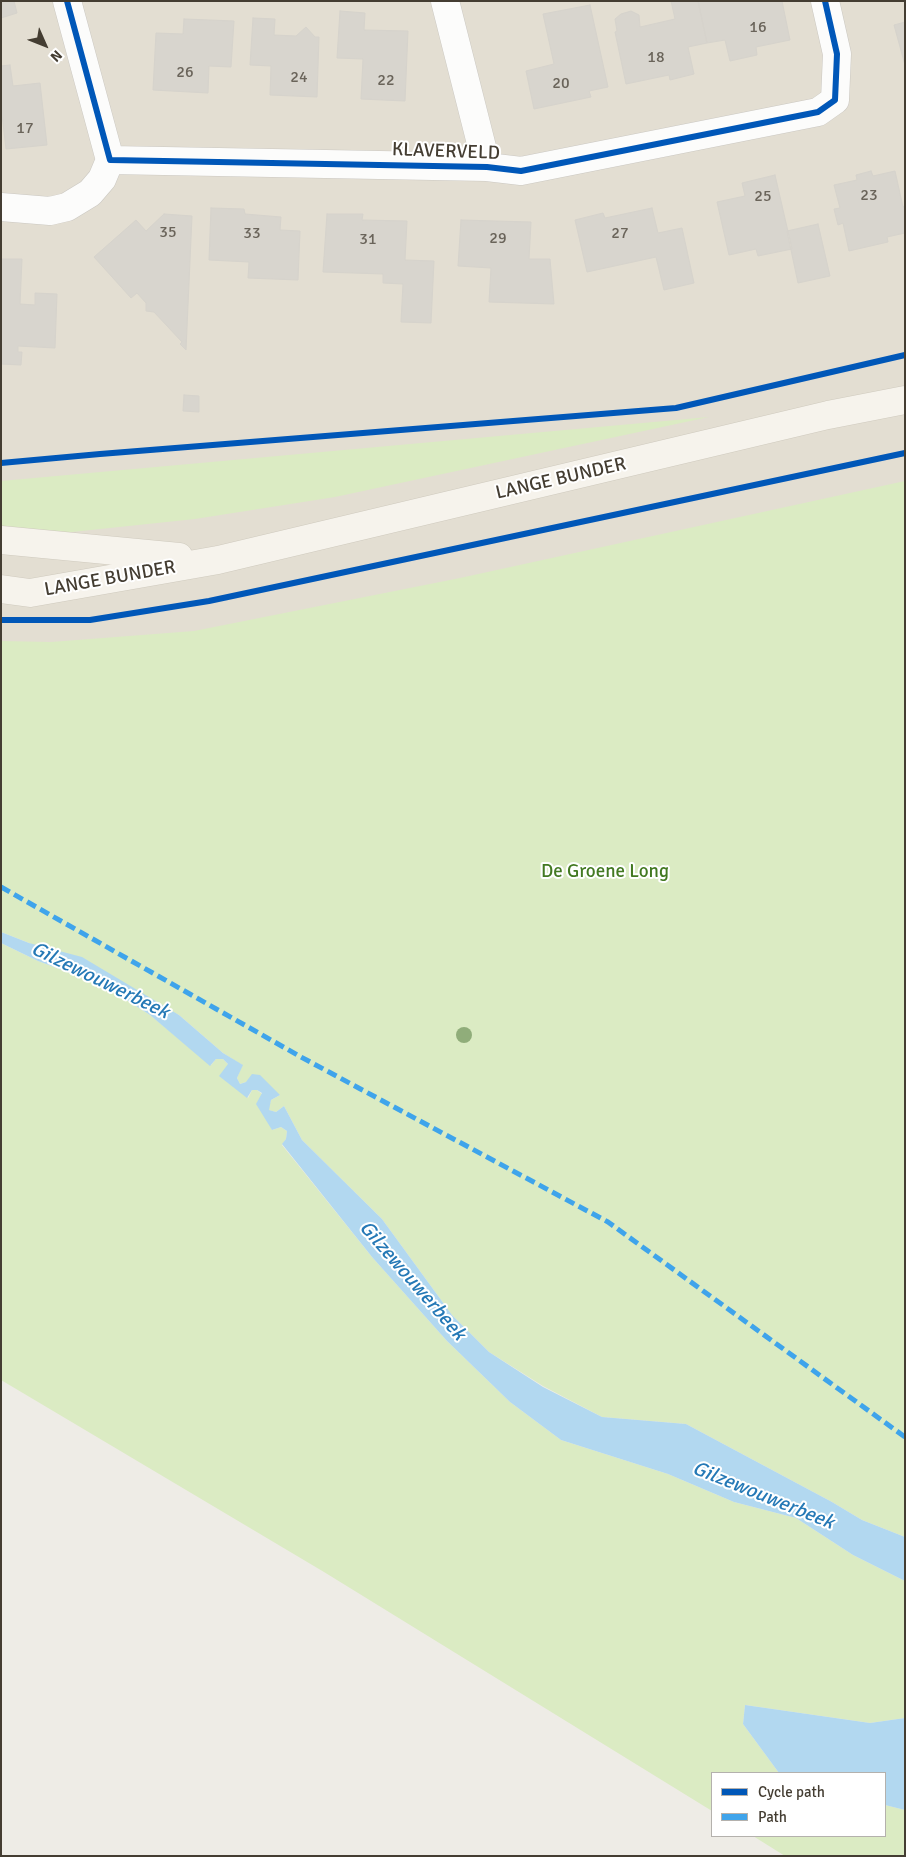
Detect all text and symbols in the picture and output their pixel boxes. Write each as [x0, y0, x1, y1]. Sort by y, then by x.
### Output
house number: 16 [749, 18, 767, 38]
north arrow [20, 20, 70, 70]
text: N [47, 46, 66, 65]
house number: 18 [647, 48, 665, 68]
house number: 26 [176, 63, 194, 83]
house number: 24 [290, 68, 308, 88]
house number: 22 [377, 71, 395, 91]
house number: 20 [552, 74, 570, 94]
house number: 17 [16, 119, 34, 139]
street label: KLAVERVELD [392, 139, 500, 165]
house number: 23 [860, 186, 878, 206]
house number: 25 [754, 187, 772, 207]
house number: 35 [159, 223, 177, 243]
house number: 33 [243, 224, 261, 244]
house number: 27 [611, 224, 629, 244]
house number: 29 [489, 229, 507, 249]
house number: 31 [359, 230, 377, 250]
street label: LANGE BUNDER [494, 453, 628, 505]
street label: LANGE BUNDER [43, 556, 177, 602]
park label: De Groene Long [541, 861, 669, 883]
water label: Gilzewouwerbeek [27, 937, 173, 1025]
water label: Gilzewouwerbeek [354, 1216, 470, 1346]
water label: Gilzewouwerbeek [689, 1457, 837, 1535]
legend [711, 1772, 886, 1837]
text: Cycle path [758, 1783, 825, 1801]
text: Path [758, 1808, 787, 1826]

